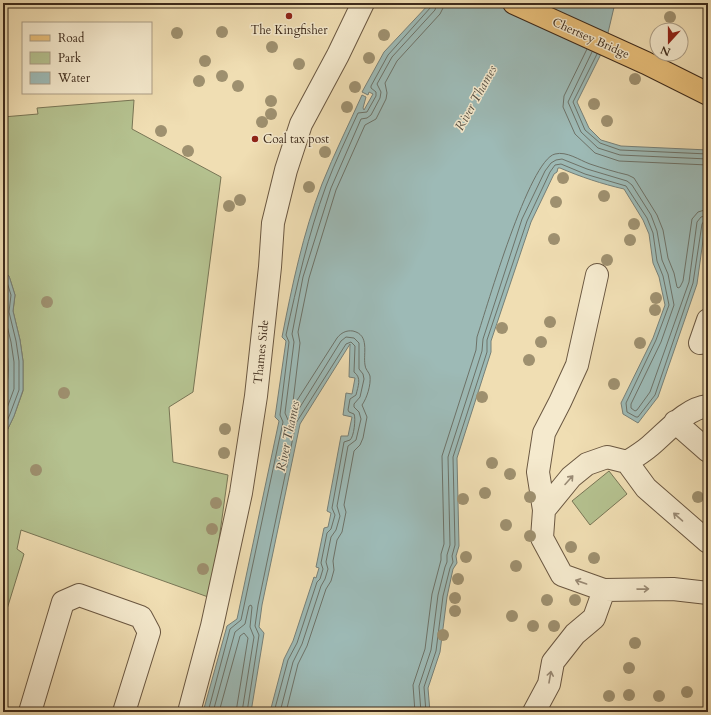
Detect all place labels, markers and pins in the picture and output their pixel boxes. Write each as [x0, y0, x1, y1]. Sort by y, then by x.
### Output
marker: The Kingfisher [284, 11, 294, 21]
place label: The Kingfisher [250, 22, 328, 38]
place label: Coal tax post [263, 131, 329, 147]
marker: Coal tax post [250, 134, 260, 144]

